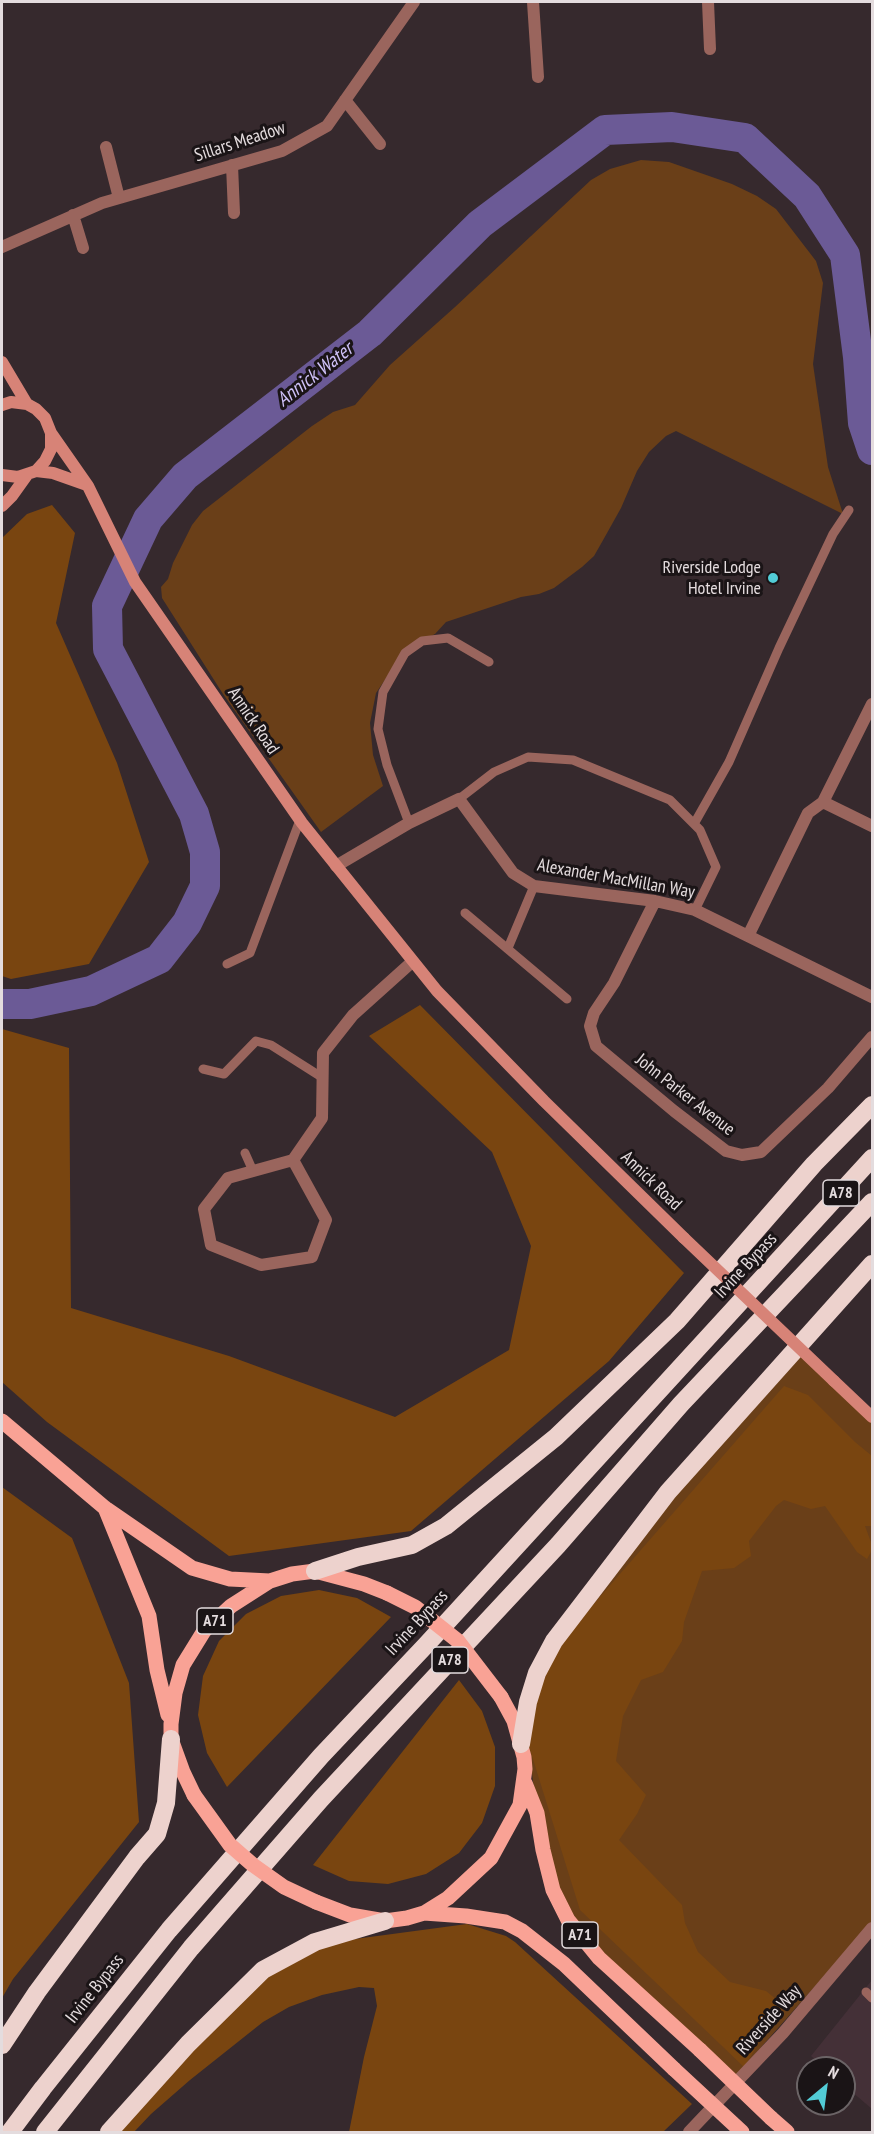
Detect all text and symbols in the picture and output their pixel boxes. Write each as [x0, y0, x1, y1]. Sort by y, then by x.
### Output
street label: Sillars Meadow [192, 117, 288, 167]
water label: Annick Water [272, 338, 358, 412]
place label: Riverside Lodge Hotel Irvine [663, 557, 761, 600]
marker: Riverside Lodge Hotel Irvine [766, 571, 780, 585]
street label: Annick Road [223, 683, 283, 759]
street label: Alexander MacMillan Way [536, 855, 696, 903]
street label: John Parker Avenue [631, 1050, 739, 1140]
street label: Annick Road [616, 1147, 686, 1215]
road number: A78 [823, 1180, 859, 1206]
street label: Irvine Bypass [710, 1229, 782, 1303]
street label: Irvine Bypass [381, 1586, 453, 1660]
road number: A71 [197, 1608, 233, 1634]
road number: A78 [432, 1647, 468, 1673]
road number: A71 [562, 1922, 598, 1948]
street label: Irvine Bypass [61, 1950, 129, 2028]
street label: Riverside Way [732, 1981, 806, 2059]
north arrow [796, 2056, 856, 2116]
text: N [825, 2061, 842, 2083]

